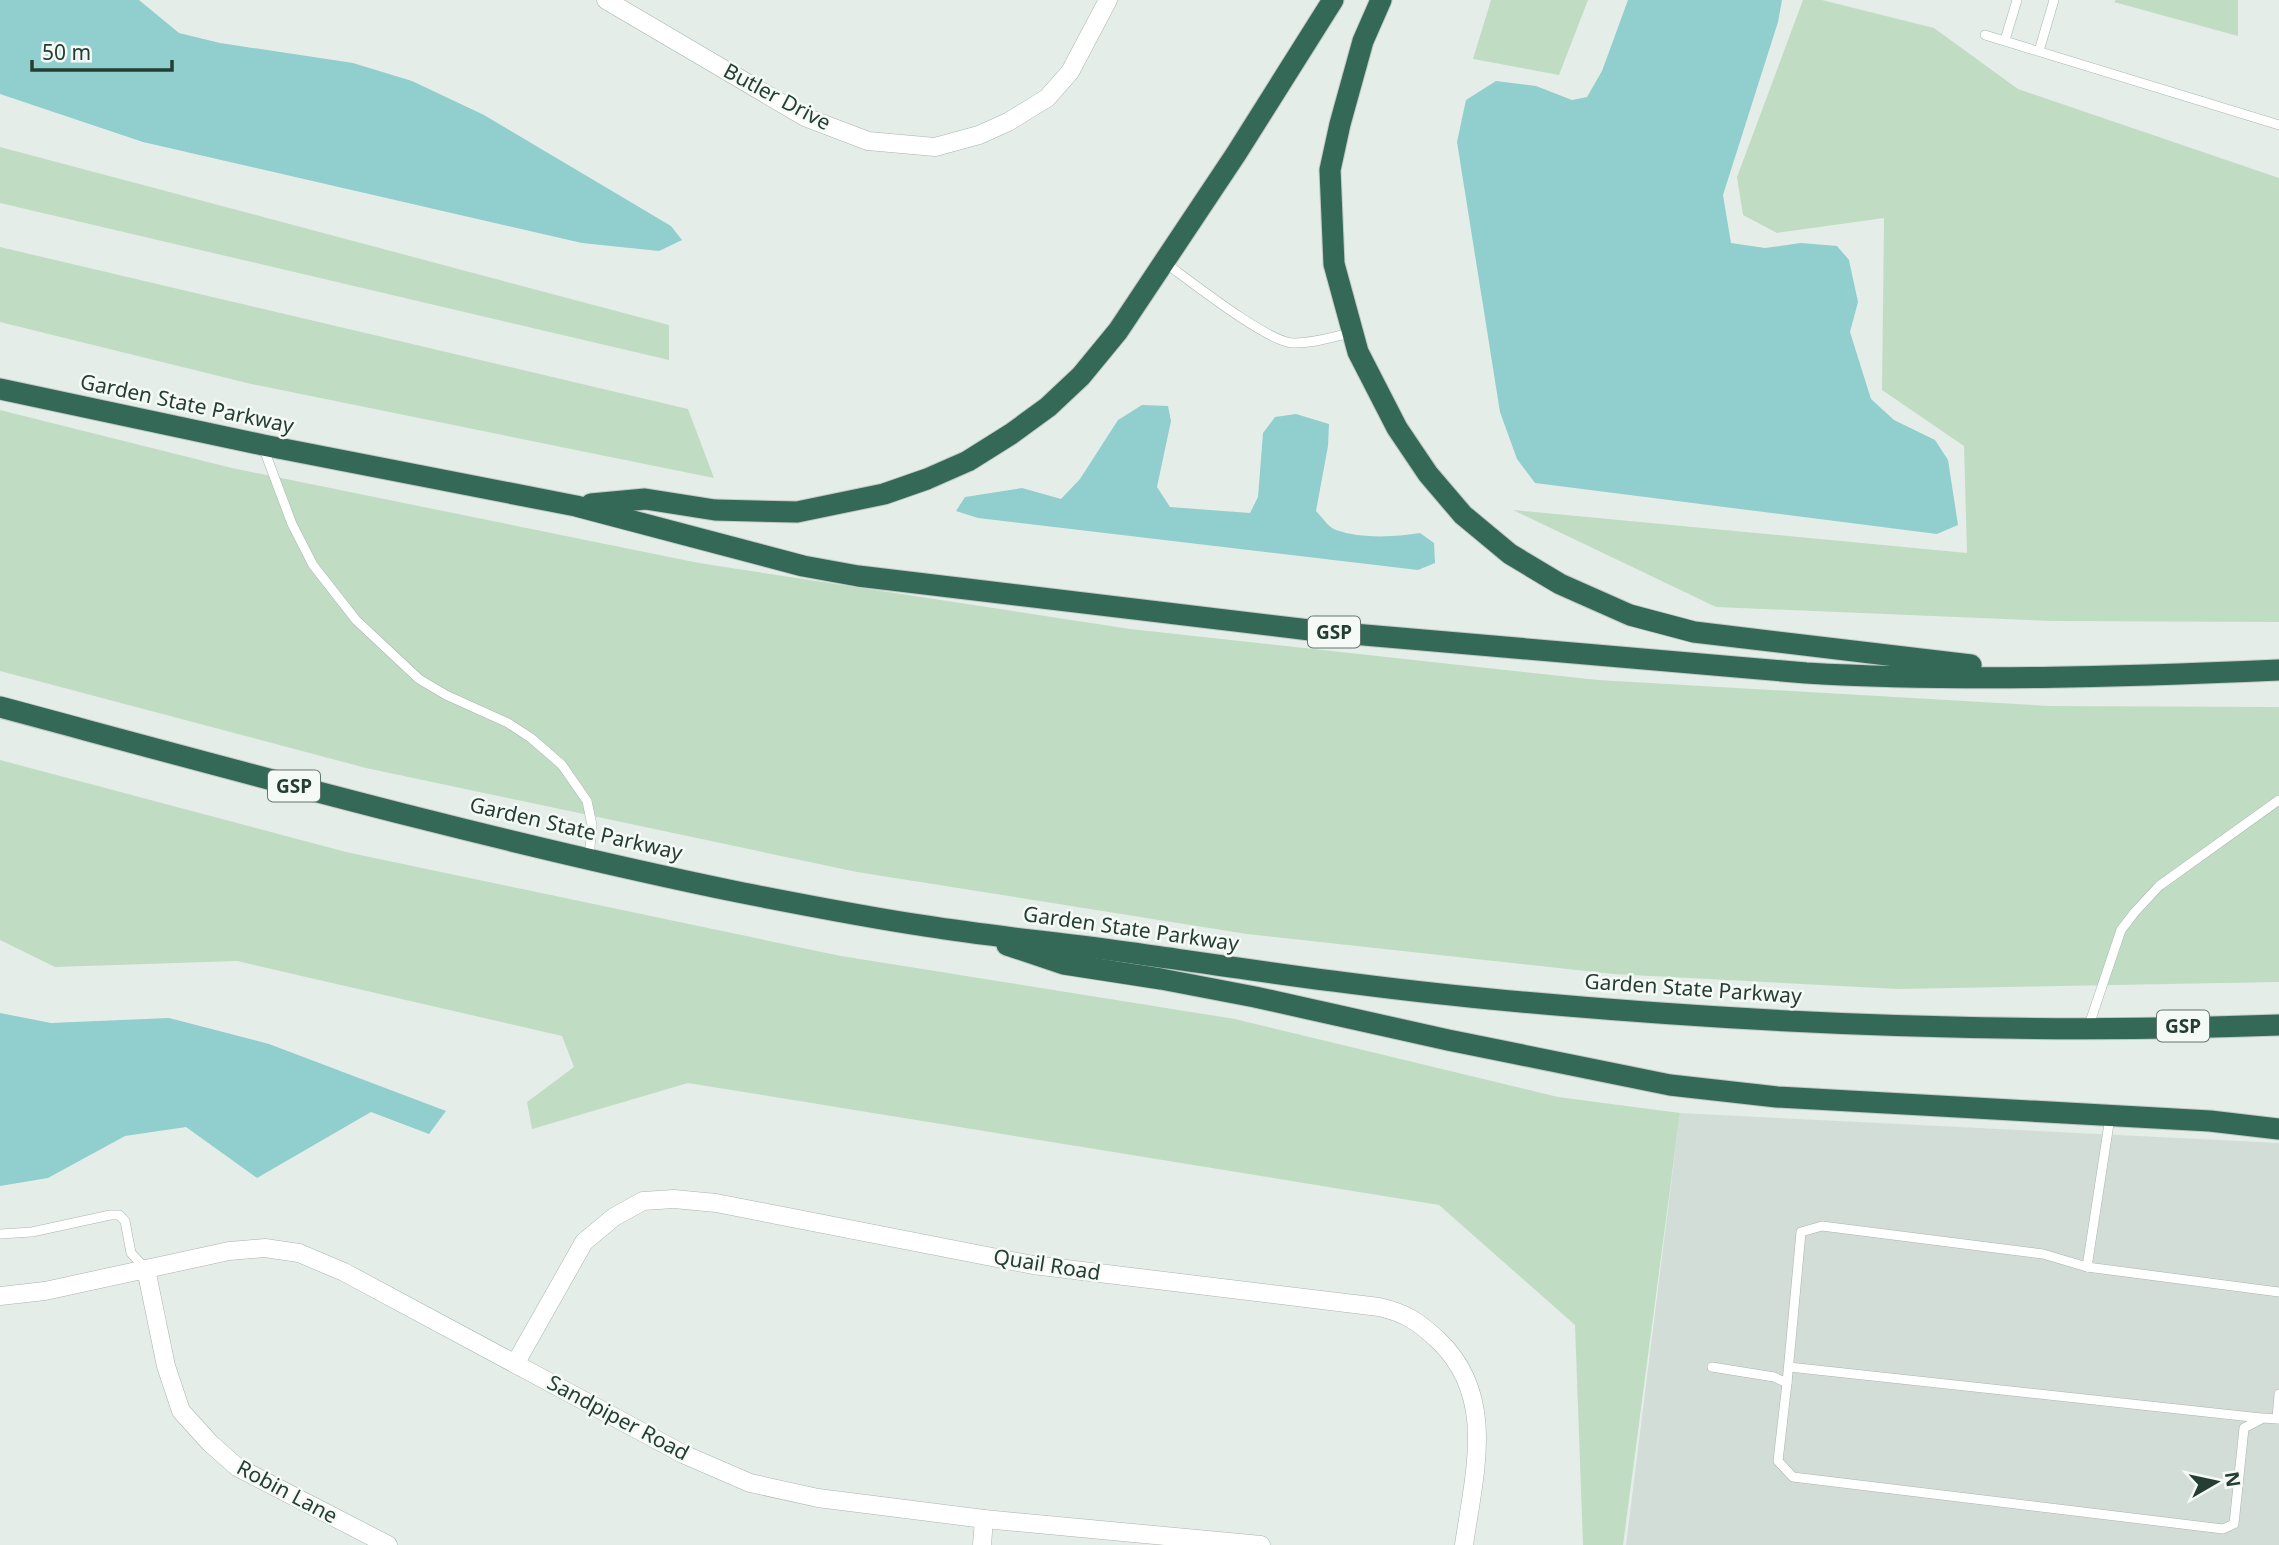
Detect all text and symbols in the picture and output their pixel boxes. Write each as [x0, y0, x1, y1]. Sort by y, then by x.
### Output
scale bar [32, 28, 172, 72]
text: 50 m [42, 38, 91, 66]
street label: Butler Drive [719, 56, 836, 136]
street label: Garden State Parkway [78, 367, 297, 439]
road number: GSP [1308, 617, 1360, 648]
road number: GSP [268, 771, 320, 802]
street label: Garden State Parkway [467, 790, 686, 866]
street label: Garden State Parkway [1021, 899, 1241, 957]
street label: Garden State Parkway [1584, 966, 1803, 1010]
road number: GSP [2157, 1010, 2209, 1042]
street label: Quail Road [992, 1242, 1103, 1286]
street label: Sandpiper Road [543, 1368, 694, 1466]
north arrow [2181, 1447, 2251, 1517]
street label: Robin Lane [232, 1453, 343, 1529]
text: N [2219, 1470, 2247, 1489]

